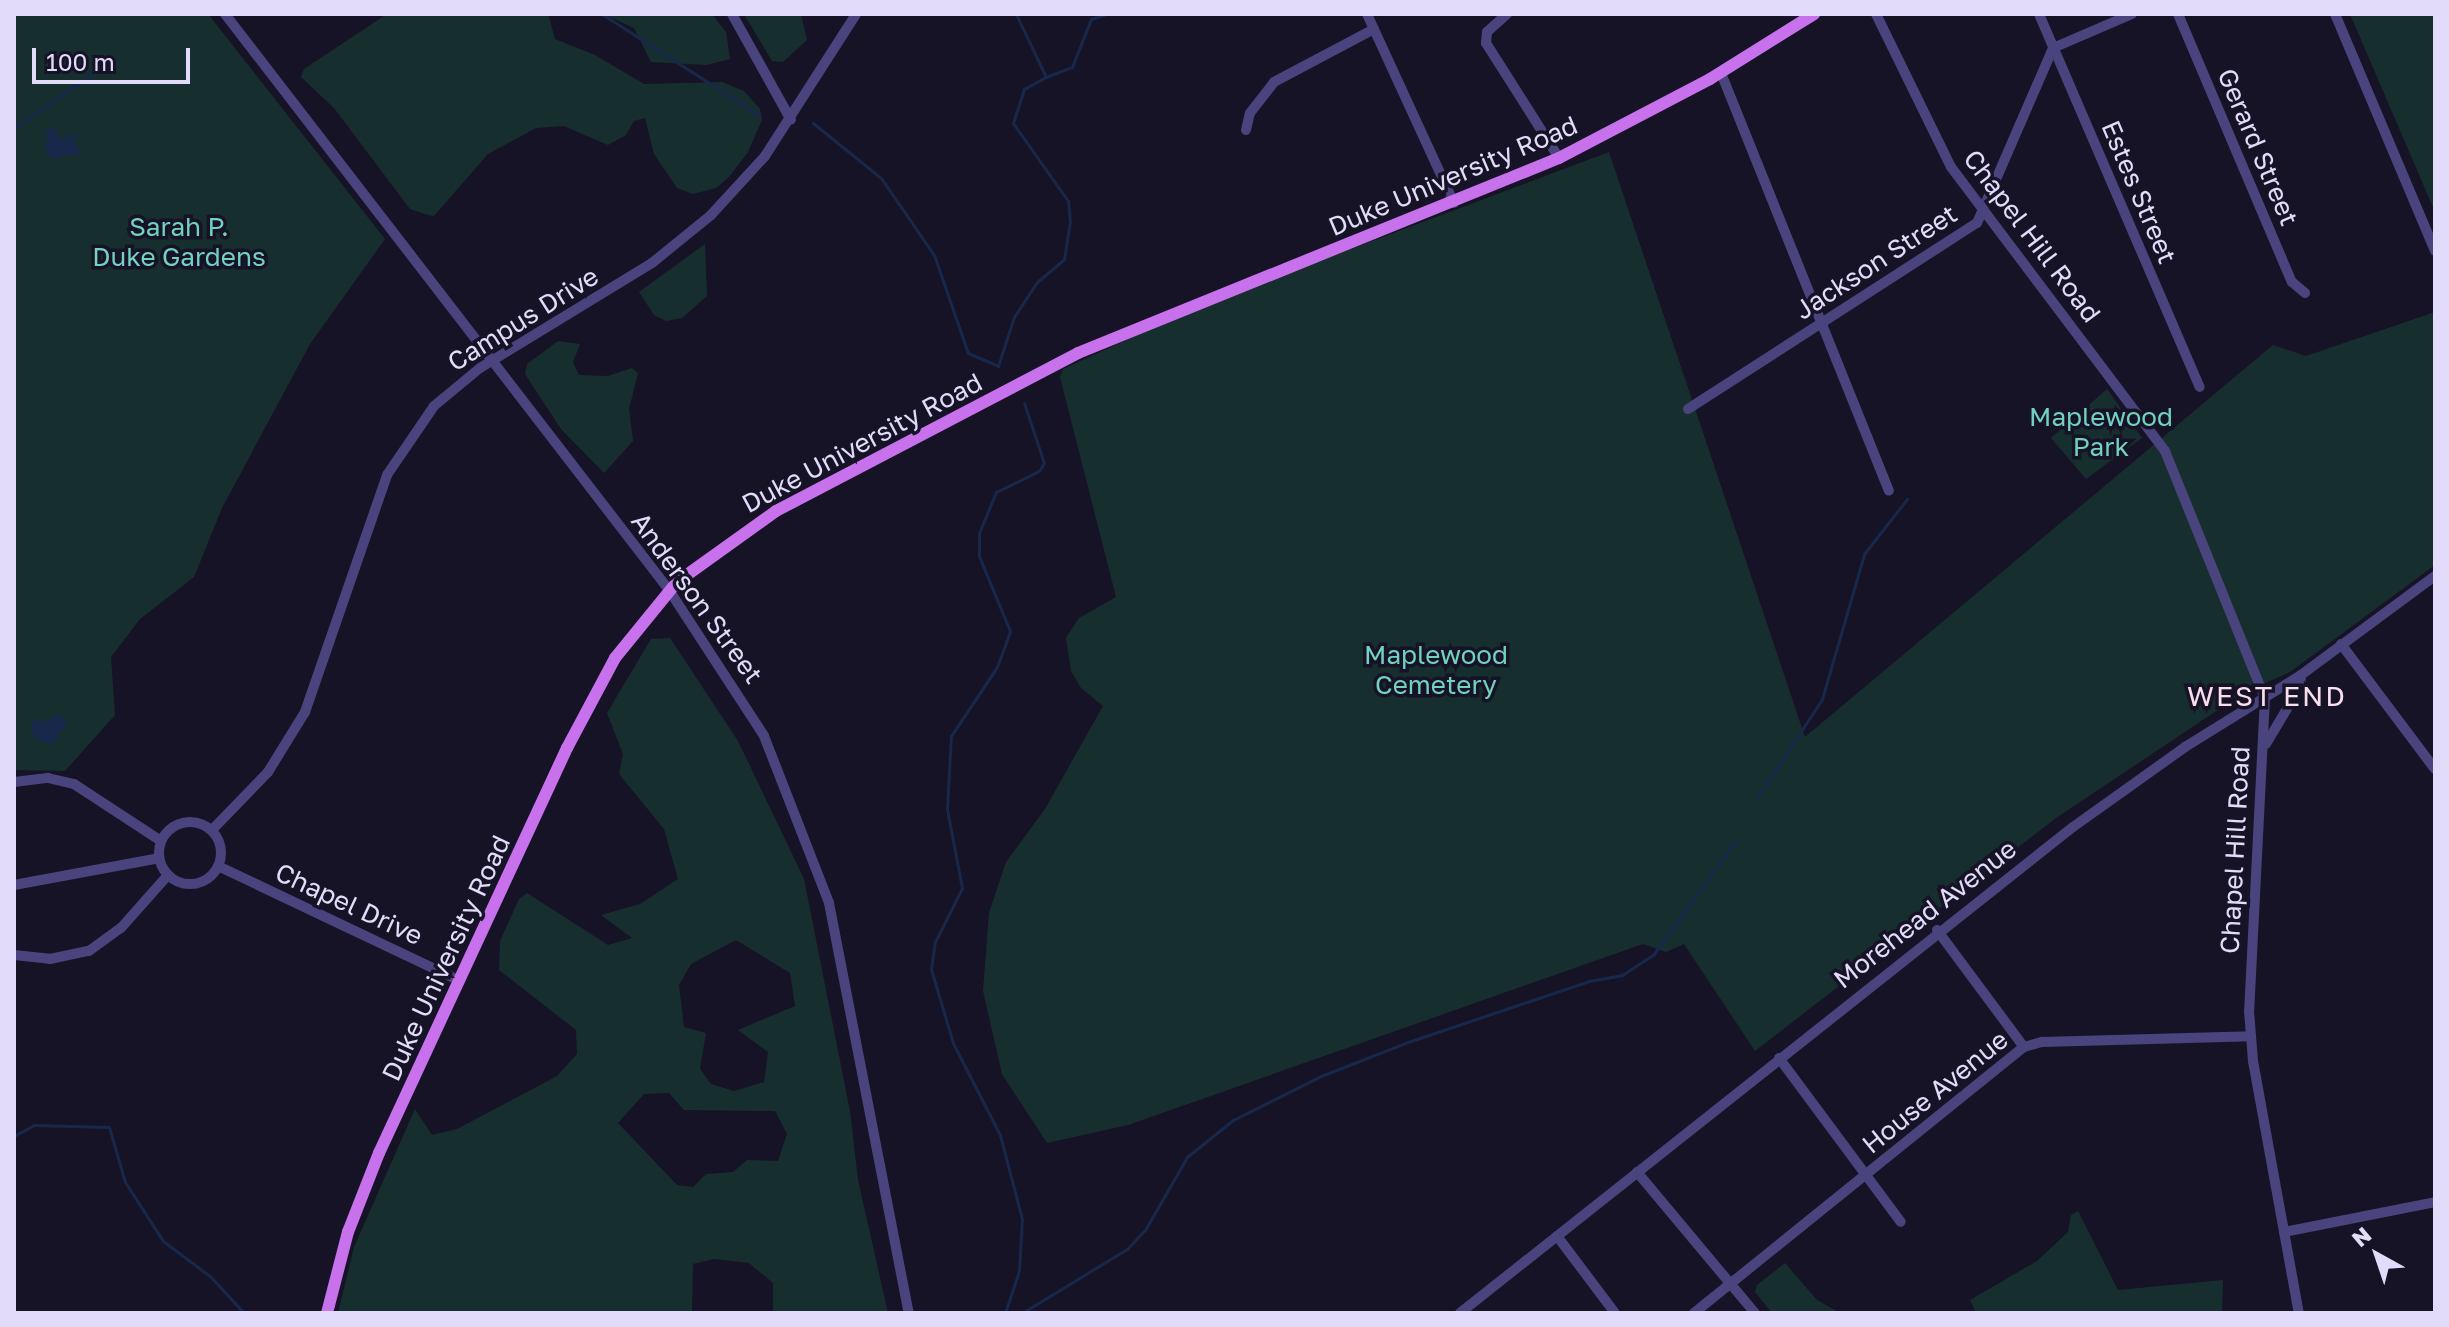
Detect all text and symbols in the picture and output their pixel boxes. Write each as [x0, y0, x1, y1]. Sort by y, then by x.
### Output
scale bar [36, 32, 194, 82]
text: 100 m [46, 47, 115, 76]
street label: Gerard Street [2211, 64, 2305, 230]
street label: Duke University Road [1324, 109, 1582, 243]
street label: Estes Street [2095, 116, 2183, 268]
street label: Chapel Hill Road [1957, 144, 2107, 328]
street label: Jackson Street [1789, 198, 1963, 326]
park label: Sarah P. Duke Gardens [92, 211, 266, 272]
street label: Campus Drive [442, 260, 604, 378]
street label: Duke University Road [737, 366, 987, 520]
park label: Maplewood Park [2029, 401, 2173, 462]
street label: Anderson Street [625, 507, 769, 689]
park label: Maplewood Cemetery [1364, 639, 1508, 700]
district label: WEST END [2187, 679, 2347, 713]
street label: Chapel Hill Road [2214, 745, 2256, 955]
street label: Duke University Road [375, 830, 517, 1086]
street label: Morehead Avenue [1828, 833, 2022, 995]
street label: Chapel Drive [271, 856, 427, 952]
street label: House Avenue [1856, 1024, 2014, 1160]
north arrow [2337, 1215, 2417, 1295]
text: N [2346, 1221, 2376, 1252]

